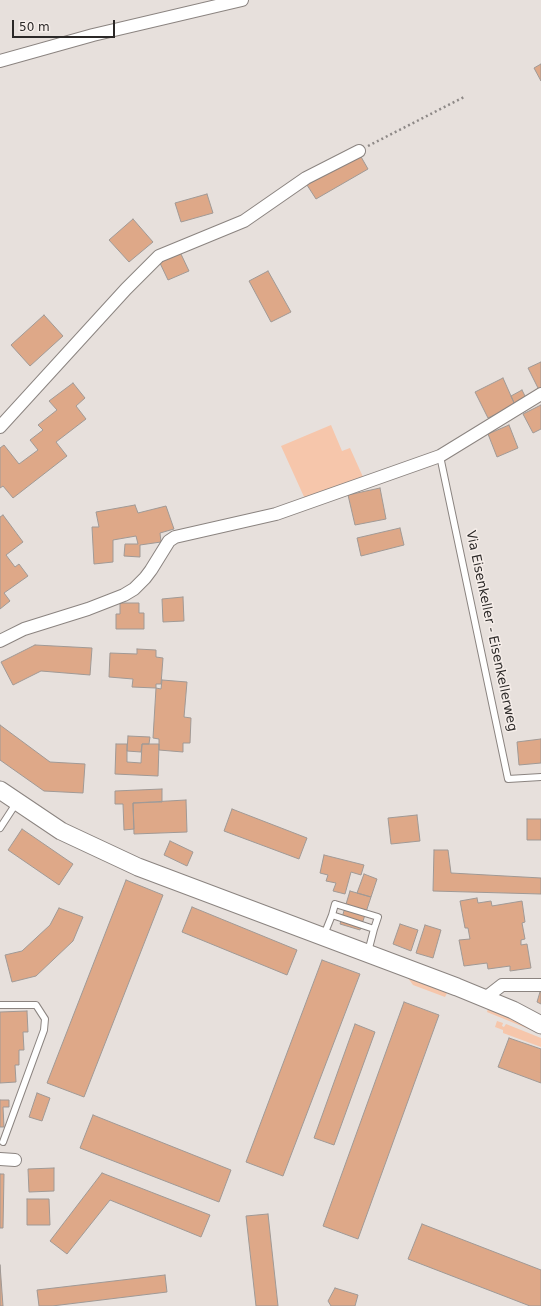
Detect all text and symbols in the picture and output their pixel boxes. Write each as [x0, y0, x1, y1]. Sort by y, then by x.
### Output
scale bar [14, 12, 117, 38]
text: 50 m [19, 20, 50, 34]
street label: Via Eisenkeller - Eisenkellerweg [462, 529, 520, 733]

